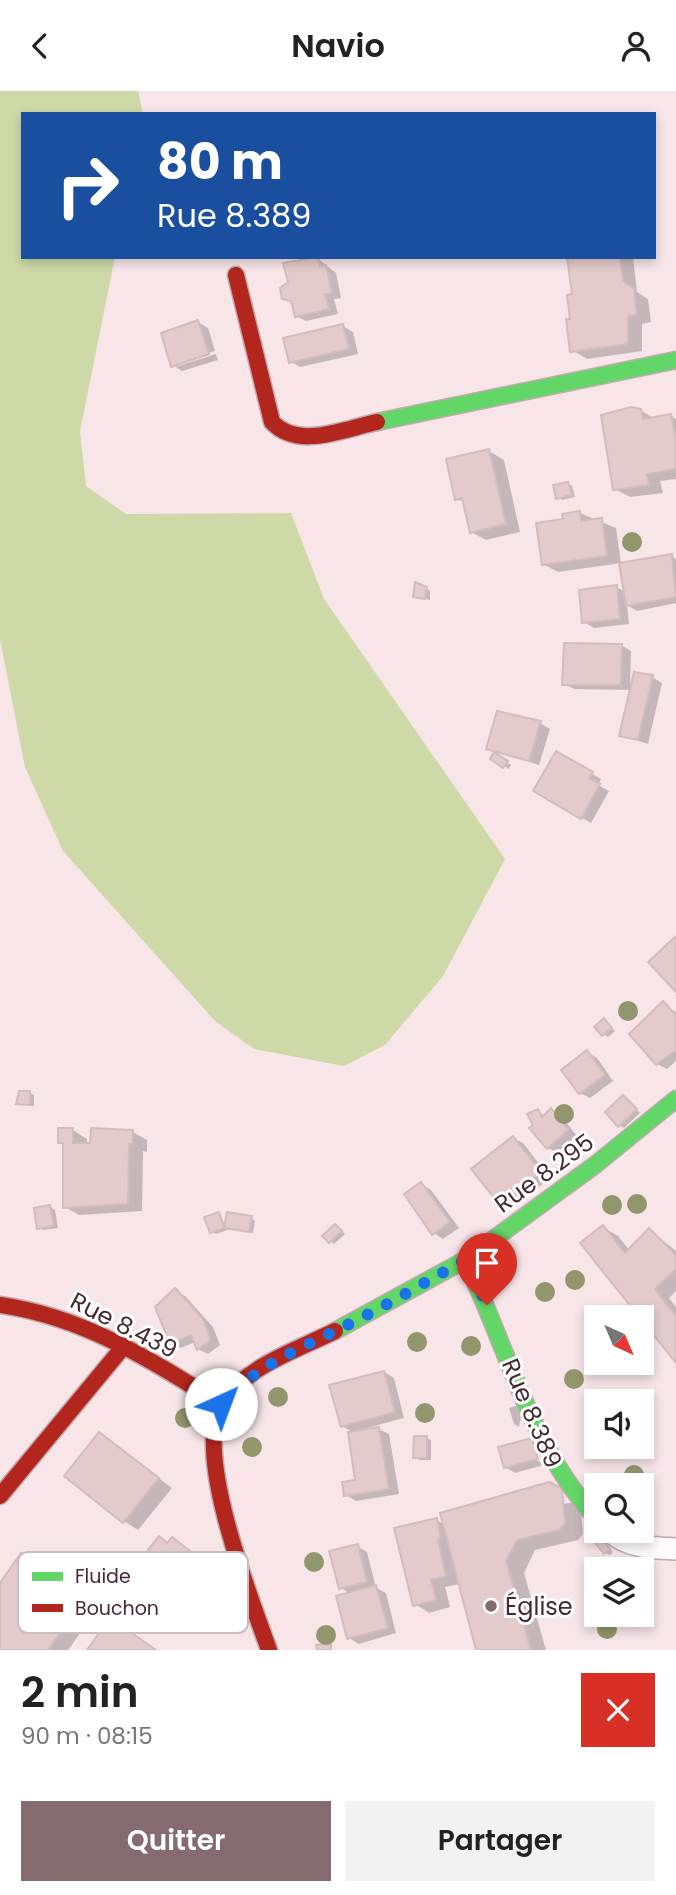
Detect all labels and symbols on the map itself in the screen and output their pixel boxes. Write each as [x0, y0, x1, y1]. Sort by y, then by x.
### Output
street label: Rue 8.295 [488, 1126, 600, 1220]
pin [457, 1233, 517, 1305]
street label: Rue 8.439 [65, 1284, 183, 1366]
north arrow [584, 1305, 654, 1375]
street label: Rue 8.389 [494, 1353, 570, 1473]
position arrow [184, 1367, 258, 1441]
legend [18, 1552, 248, 1633]
text: Fluide [75, 1563, 131, 1590]
place label: Église [505, 1590, 573, 1623]
text: Bouchon [75, 1595, 159, 1622]
marker: Église [483, 1598, 499, 1614]

